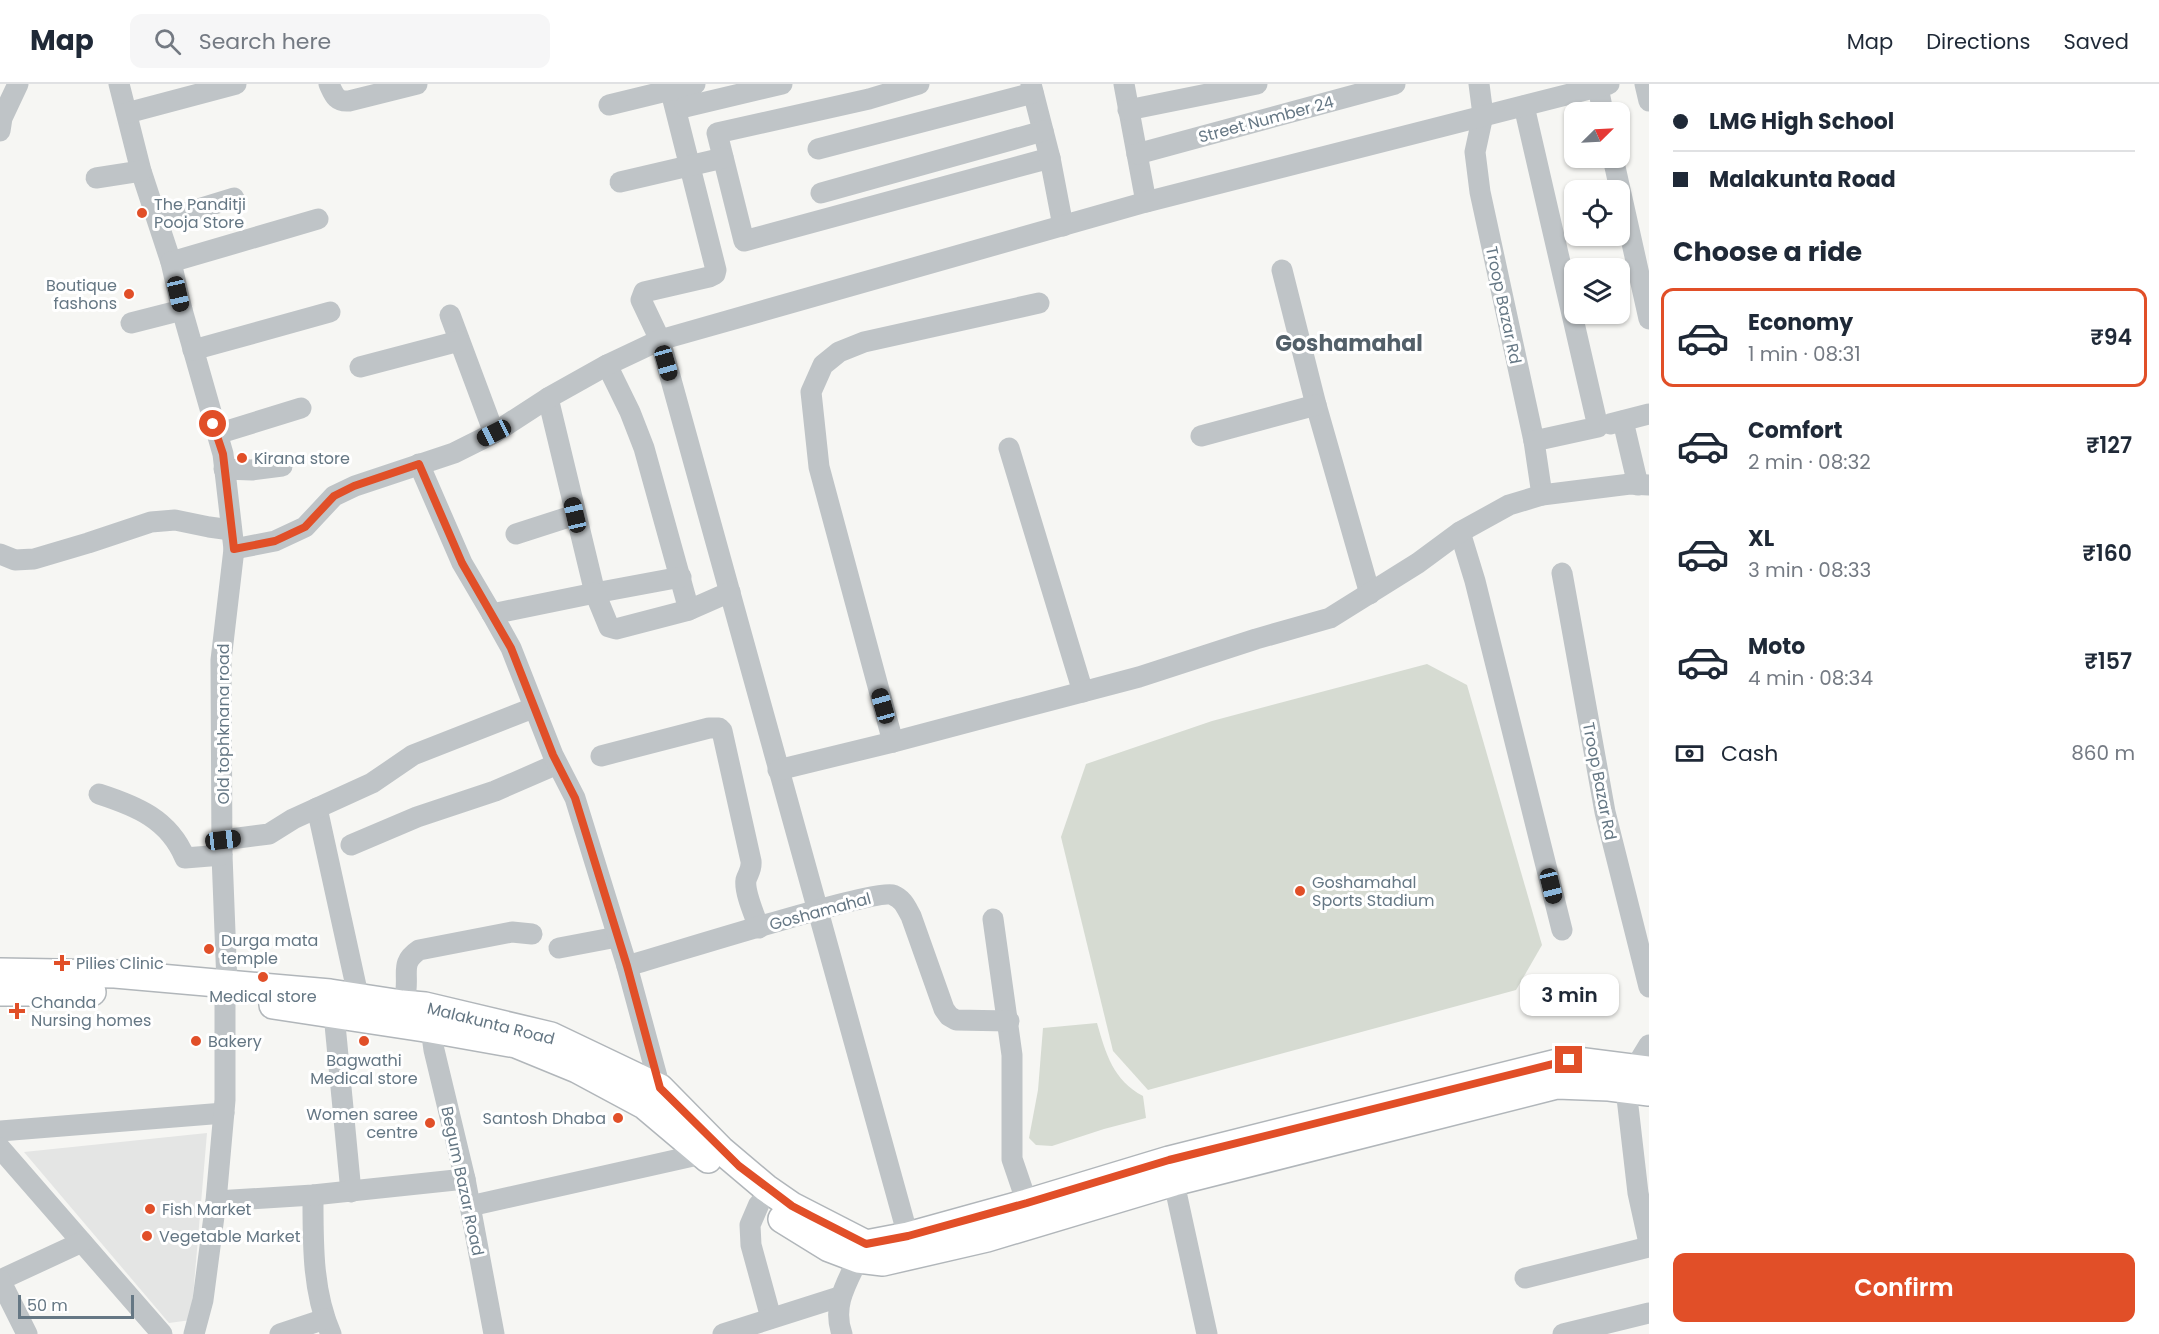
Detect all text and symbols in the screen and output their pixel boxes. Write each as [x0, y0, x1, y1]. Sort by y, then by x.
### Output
search box [130, 14, 550, 68]
text: Map [30, 21, 94, 60]
icon: search [151, 25, 184, 58]
text: Search here [199, 26, 331, 57]
text: Map [1847, 27, 1893, 56]
text: Directions [1926, 27, 2030, 56]
text: Saved [2063, 27, 2129, 56]
street label: Street Number 24 [1196, 90, 1336, 149]
north arrow [1564, 102, 1630, 168]
map controls [1564, 102, 1630, 324]
text: LMG High School [1709, 106, 1894, 137]
text: Malakunta Road [1709, 164, 1896, 195]
button: locate [1564, 180, 1630, 246]
place label: The Panditji Pooja Store [154, 193, 246, 234]
marker: The Panditji Pooja Store [135, 206, 149, 220]
text: Choose a ride [1673, 233, 1862, 270]
street label: Troop Bazar Rd [1480, 244, 1527, 366]
button: layers [1564, 258, 1630, 324]
place label: Boutique fashons [46, 274, 117, 315]
car [165, 274, 191, 314]
marker: Boutique fashons [122, 287, 136, 301]
text: Economy [1748, 307, 1853, 338]
icon: car [1676, 311, 1730, 365]
text: ₹94 [2090, 322, 2132, 353]
district label: Goshamahal [1275, 328, 1423, 359]
text: 1 min · 08:31 [1748, 340, 1861, 368]
car [652, 343, 680, 383]
route start [199, 410, 226, 437]
text: Comfort [1748, 415, 1842, 446]
car [474, 417, 514, 449]
icon: car [1676, 419, 1730, 473]
text: ₹127 [2086, 430, 2132, 461]
place label: Kirana store [254, 447, 350, 470]
text: 2 min · 08:32 [1748, 448, 1871, 476]
marker: Kirana store [235, 451, 249, 465]
car [562, 495, 588, 535]
text: XL [1748, 523, 1774, 554]
icon: car [1676, 527, 1730, 581]
text: ₹160 [2082, 538, 2132, 569]
text: 3 min · 08:33 [1748, 556, 1871, 584]
text: Moto [1748, 631, 1805, 662]
icon: car [1676, 635, 1730, 689]
street label: Old tophknana road [212, 643, 235, 805]
text: ₹157 [2084, 646, 2132, 677]
text: 4 min · 08:34 [1748, 664, 1873, 692]
car [869, 686, 897, 726]
street label: Troop Bazar Rd [1577, 720, 1622, 842]
icon: cash [1673, 737, 1706, 770]
text: Cash [1721, 738, 1778, 769]
text: 860 m [2071, 739, 2135, 767]
car [204, 829, 242, 851]
car [1538, 866, 1564, 906]
place label: Goshamahal Sports Stadium [1312, 871, 1434, 912]
marker: Goshamahal Sports Stadium [1293, 884, 1307, 898]
street label: Goshamahal [767, 887, 874, 936]
place label: Durga mata temple [221, 929, 318, 970]
marker: Durga mata temple [202, 942, 216, 956]
place label: Pilies Clinic [76, 952, 164, 975]
marker: Pilies Clinic [53, 954, 71, 972]
marker: Medical store [256, 970, 270, 984]
callout: 3 min [1520, 973, 1618, 1015]
text: 3 min [1541, 981, 1598, 1009]
place label: Medical store [209, 985, 317, 1008]
place label: Chanda Nursing homes [31, 991, 151, 1032]
street label: Malakunta Road [425, 997, 557, 1050]
marker: Chanda Nursing homes [8, 1002, 26, 1020]
place label: Bakery [208, 1030, 262, 1053]
marker: Bakery [189, 1034, 203, 1048]
marker: Bagwathi Medical store [357, 1034, 371, 1048]
route end [1555, 1046, 1582, 1073]
place label: Bagwathi Medical store [310, 1049, 418, 1090]
place label: Women saree centre [306, 1103, 418, 1144]
street label: Begum Bazar Road [435, 1104, 490, 1258]
place label: Santosh Dhaba [483, 1107, 606, 1130]
marker: Santosh Dhaba [611, 1111, 625, 1125]
marker: Women saree centre [423, 1116, 437, 1130]
place label: Fish Market [162, 1198, 252, 1221]
marker: Fish Market [143, 1202, 157, 1216]
place label: Vegetable Market [159, 1225, 301, 1248]
marker: Vegetable Market [140, 1229, 154, 1243]
button: Confirm [1673, 1253, 2135, 1322]
scale bar [18, 1292, 134, 1320]
text: 50 m [27, 1294, 68, 1317]

